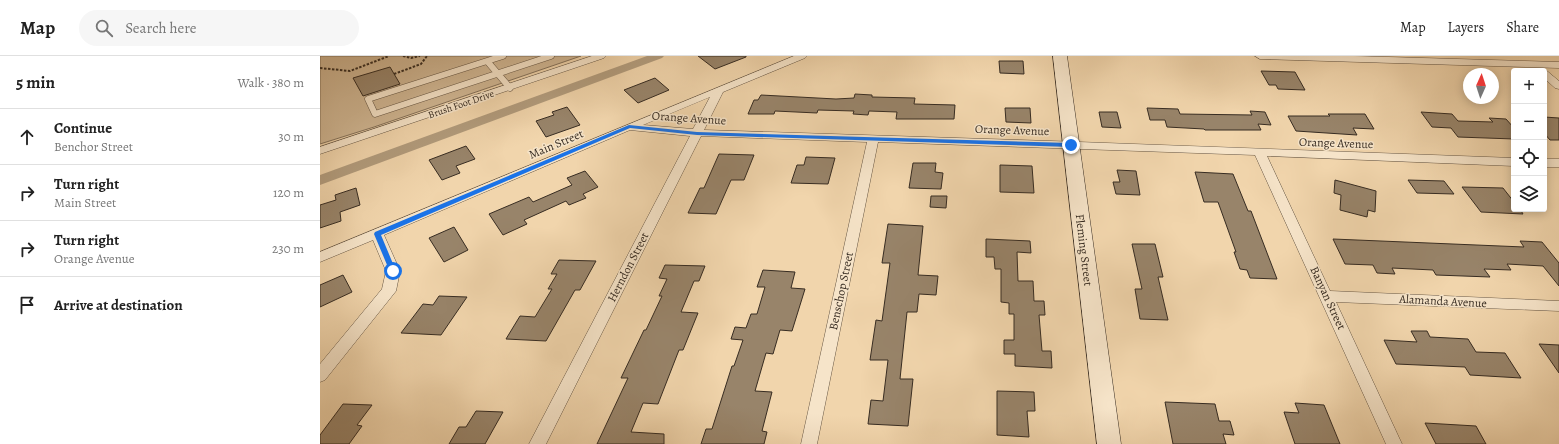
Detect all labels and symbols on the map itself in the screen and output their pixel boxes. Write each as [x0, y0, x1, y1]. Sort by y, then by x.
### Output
north arrow [1463, 68, 1499, 104]
street label: Brush Foot Drive [426, 86, 496, 121]
street label: Orange Avenue [651, 107, 727, 129]
street label: Orange Avenue [975, 121, 1049, 139]
street label: Main Street [526, 125, 586, 163]
street label: Orange Avenue [1299, 134, 1373, 152]
route end [1062, 136, 1080, 154]
street label: Fleming Street [1072, 213, 1096, 287]
street label: Herndon Street [604, 229, 652, 305]
street label: Benschop Street [825, 250, 857, 332]
route start [384, 262, 402, 280]
street label: Banyan Street [1306, 264, 1350, 332]
street label: Alamanda Avenue [1398, 291, 1487, 311]

